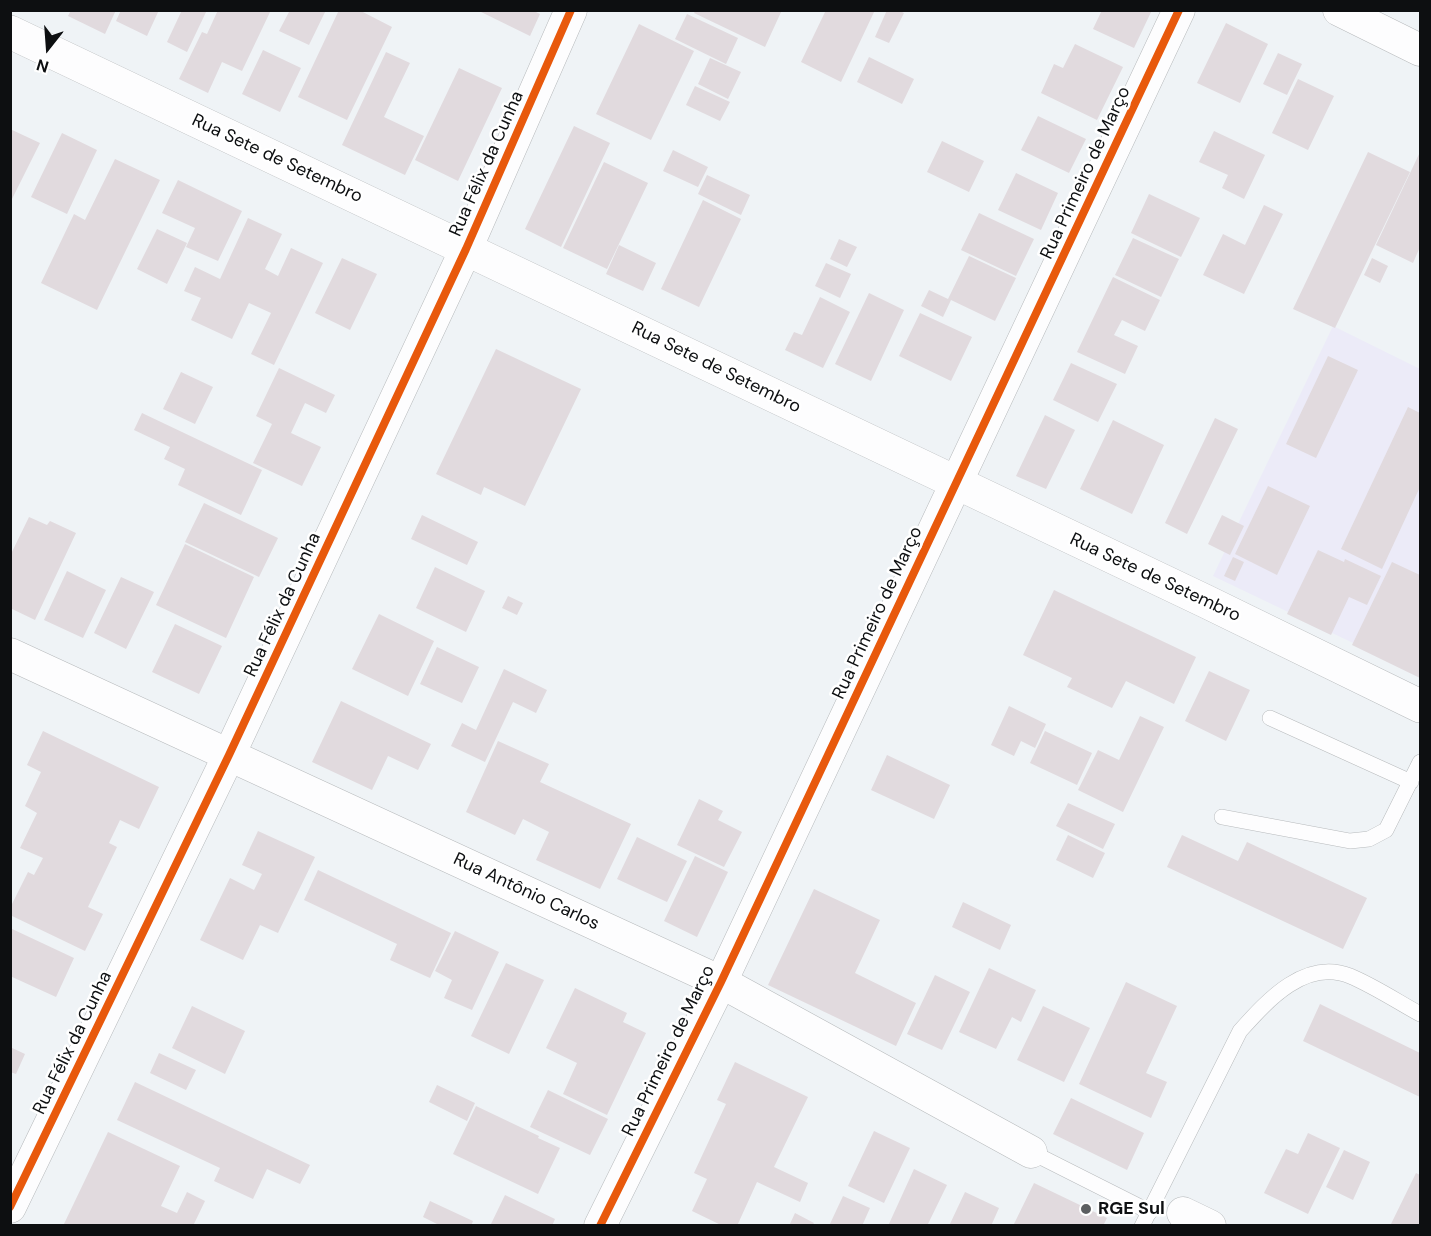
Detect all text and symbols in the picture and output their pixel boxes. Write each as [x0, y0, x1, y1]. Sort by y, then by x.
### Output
north arrow [18, 18, 78, 78]
text: N [34, 54, 51, 77]
street label: Rua Primeiro de Março [1037, 83, 1135, 263]
street label: Rua Félix da Cunha [445, 88, 529, 240]
street label: Rua Sete de Setembro [188, 110, 366, 208]
street label: Rua Sete de Setembro [628, 318, 804, 418]
street label: Rua Primeiro de Março [829, 523, 927, 703]
street label: Rua Félix da Cunha [240, 529, 326, 681]
street label: Rua Sete de Setembro [1066, 529, 1244, 627]
street label: Rua Antônio Carlos [450, 849, 602, 935]
street label: Rua Primeiro de Março [618, 962, 720, 1140]
street label: Rua Félix da Cunha [29, 968, 117, 1118]
place label: RGE Sul [1098, 1198, 1165, 1220]
marker: RGE Sul [1079, 1202, 1093, 1216]

